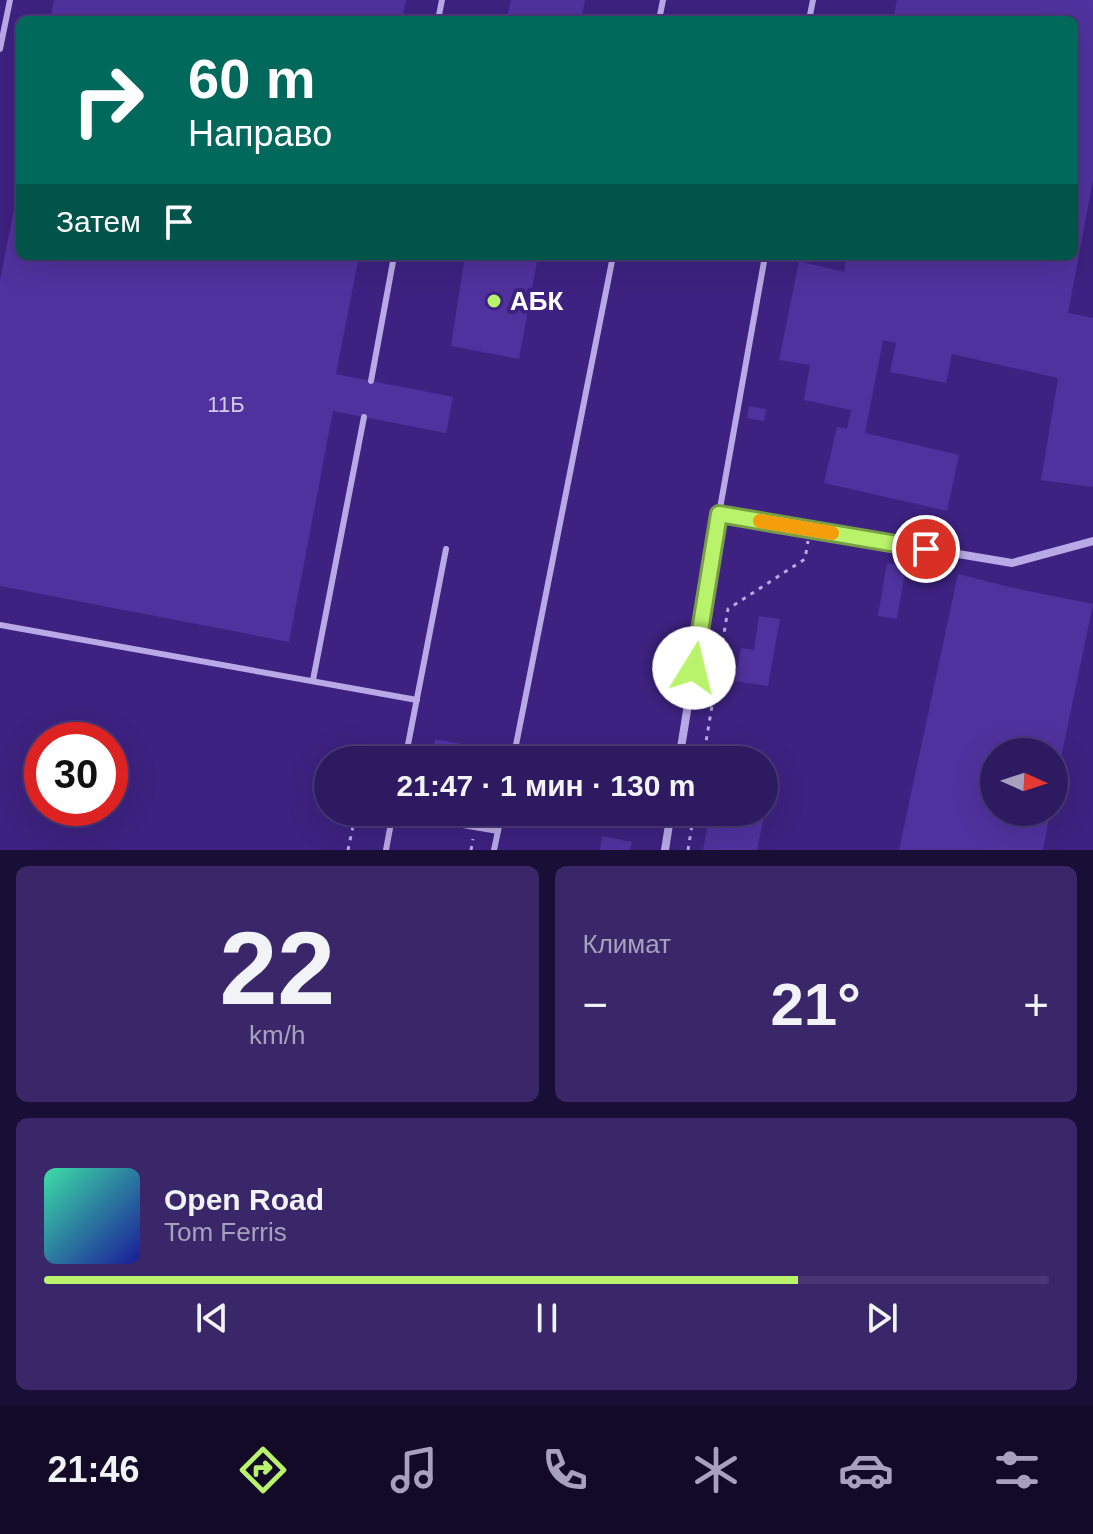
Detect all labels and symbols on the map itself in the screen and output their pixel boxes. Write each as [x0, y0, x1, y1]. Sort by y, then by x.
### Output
place label: АБК [510, 286, 563, 316]
marker: АБК [485, 292, 503, 310]
house number: 11Б [207, 392, 245, 417]
pin [892, 515, 960, 583]
position arrow [652, 626, 736, 710]
speed limit sign: 30 [24, 722, 128, 826]
north arrow [980, 738, 1068, 826]

